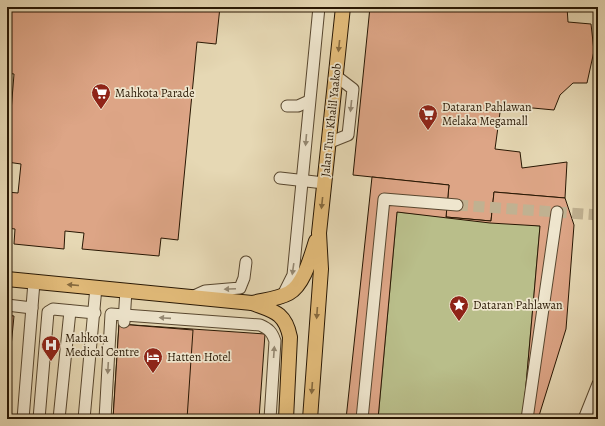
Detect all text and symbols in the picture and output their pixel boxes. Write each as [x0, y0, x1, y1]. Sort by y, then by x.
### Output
one-way arrow [336, 40, 342, 52]
street label: Jalan Tun Khalil Yaakob [317, 62, 345, 178]
supermarket icon: Mahkota Parade [90, 82, 112, 110]
place label: Mahkota Parade [115, 85, 195, 101]
place label: Dataran Pahlawan Melaka Megamall [442, 99, 532, 129]
one-way arrow [348, 100, 354, 112]
supermarket icon: Dataran Pahlawan Melaka Megamall [417, 103, 439, 131]
one-way arrow [303, 134, 309, 146]
one-way arrow [319, 197, 325, 209]
one-way arrow [290, 263, 296, 276]
one-way arrow [67, 282, 79, 288]
one-way arrow [224, 286, 236, 293]
place icon: Dataran Pahlawan [448, 294, 470, 322]
place label: Dataran Pahlawan [473, 297, 563, 313]
one-way arrow [314, 307, 320, 319]
one-way arrow [159, 314, 171, 321]
place label: Mahkota Medical Centre [65, 330, 139, 360]
hospital icon: Mahkota Medical Centre [40, 334, 62, 362]
hotel icon: Hatten Hotel [142, 346, 164, 374]
one-way arrow [271, 346, 278, 358]
place label: Hatten Hotel [167, 349, 231, 365]
one-way arrow [104, 362, 111, 374]
one-way arrow [308, 382, 315, 394]

